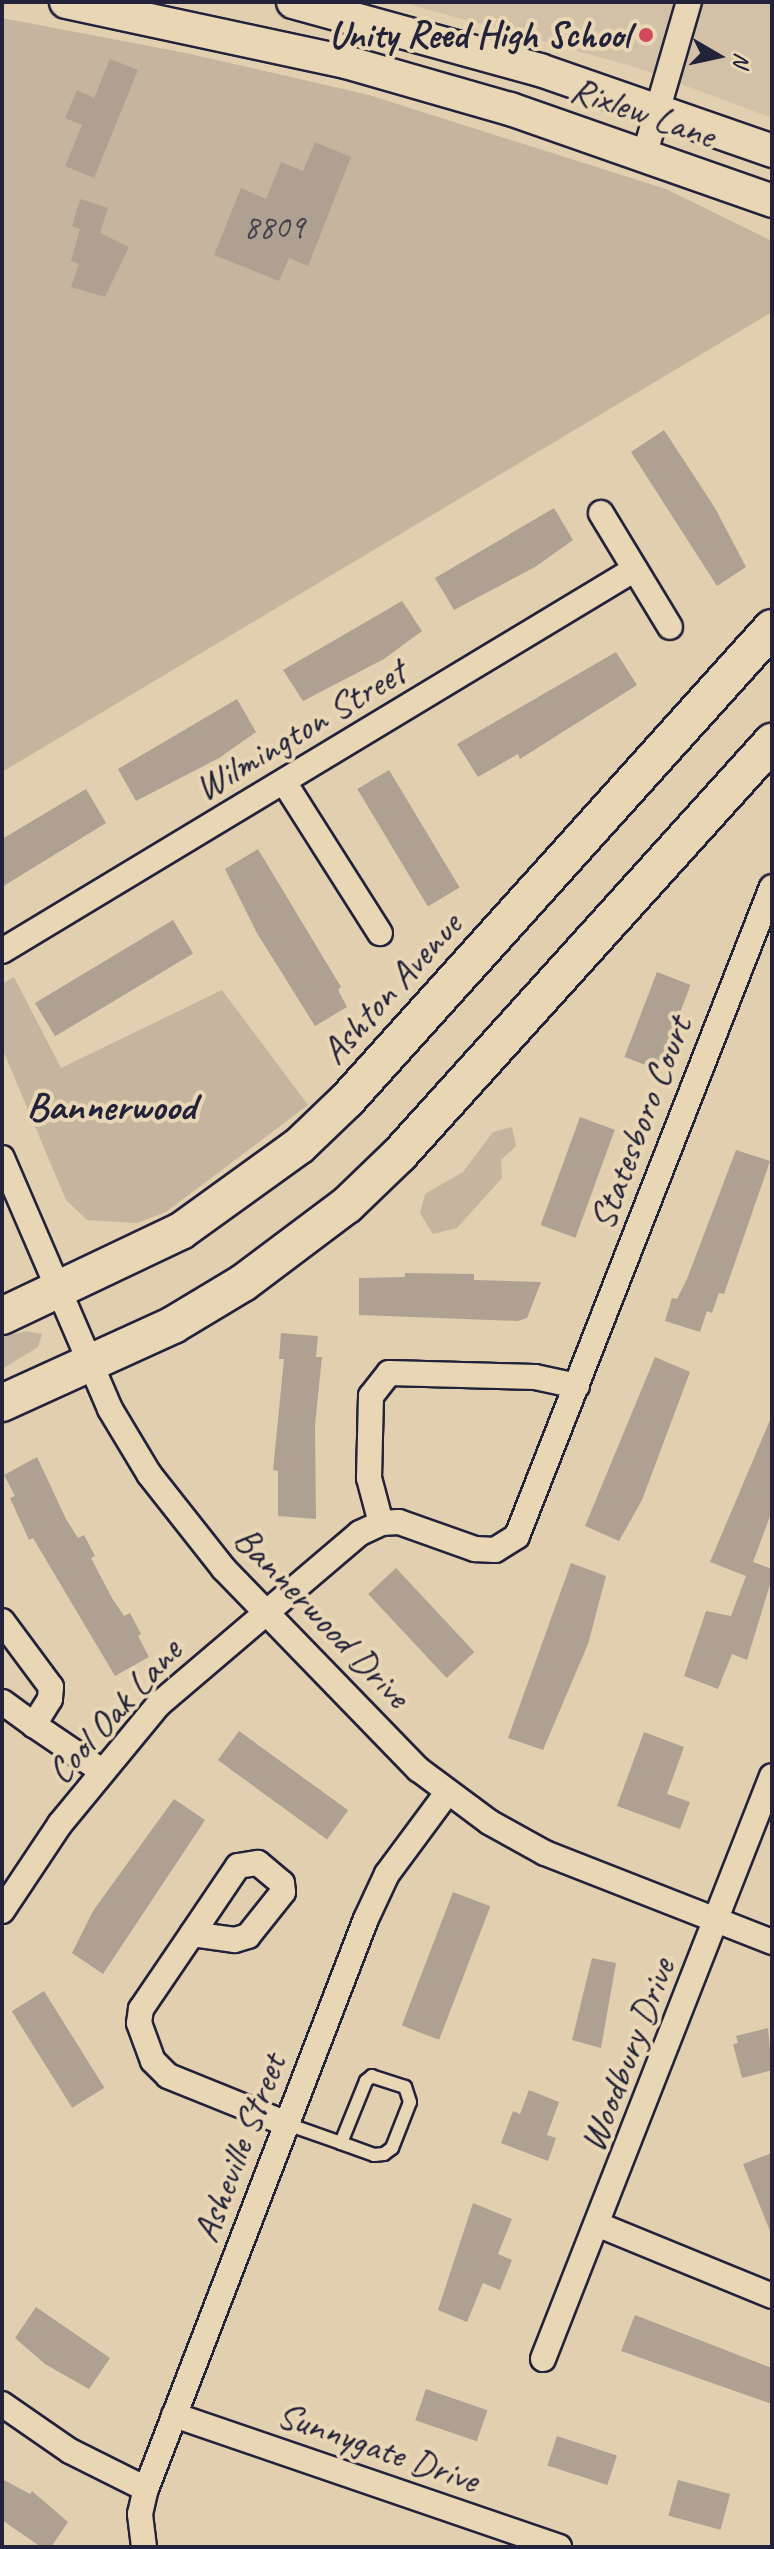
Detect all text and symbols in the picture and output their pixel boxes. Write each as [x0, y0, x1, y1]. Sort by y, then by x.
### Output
place label: Unity Reed High School [328, 12, 630, 58]
north arrow [678, 16, 758, 96]
marker: Unity Reed High School [637, 26, 655, 44]
text: N [727, 51, 757, 69]
street label: Rixlew Lane [564, 66, 722, 158]
house number: 8809 [243, 207, 305, 247]
street label: Wilmington Street [186, 649, 414, 811]
street label: Ashton Avenue [311, 903, 471, 1073]
street label: Statesboro Court [579, 1010, 701, 1236]
district label: Bannerwood [27, 1082, 195, 1130]
street label: Bannerwood Drive [224, 1516, 420, 1718]
street label: Cool Oak Lane [36, 1628, 192, 1794]
street label: Woodbury Drive [569, 1952, 685, 2158]
street label: Asheville Street [182, 2047, 296, 2249]
street label: Sunnygate Drive [271, 2391, 485, 2503]

